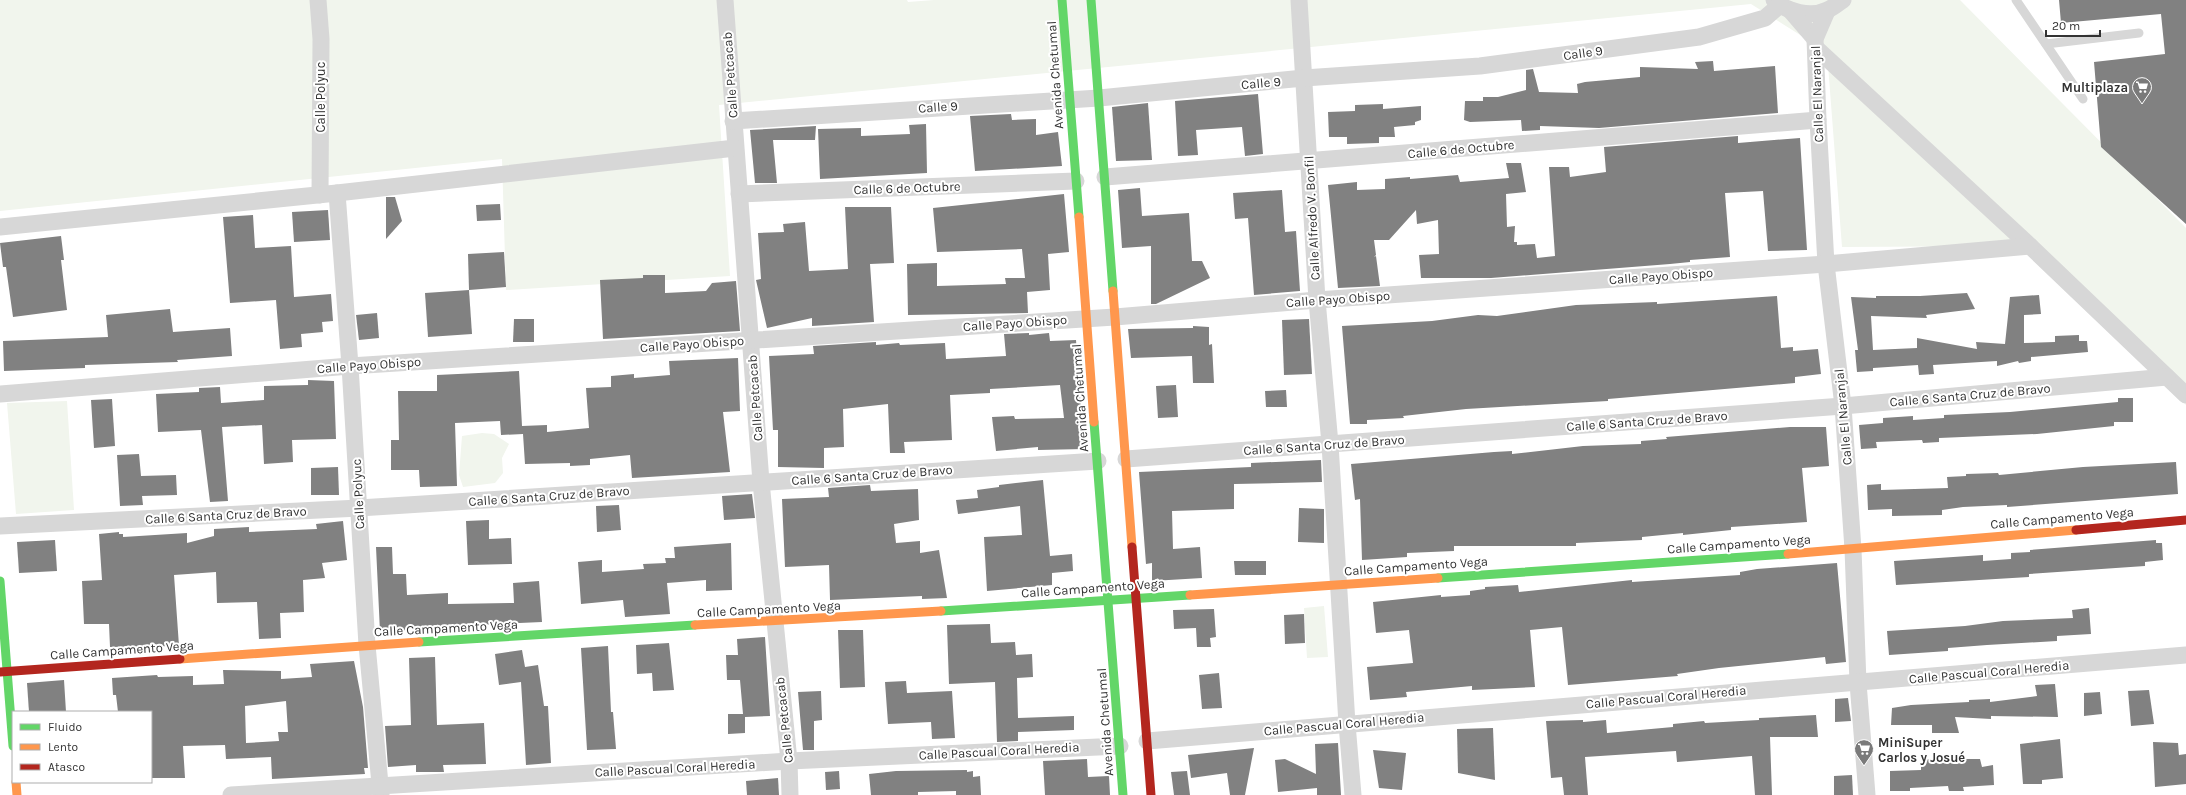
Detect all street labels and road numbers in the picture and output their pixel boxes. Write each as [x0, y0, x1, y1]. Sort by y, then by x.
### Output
street label: Avenida Chetumal [1044, 20, 1066, 130]
street label: Calle Petcacab [720, 31, 740, 119]
street label: Calle 9 [1562, 43, 1604, 63]
street label: Calle El Naranjal [1808, 45, 1826, 143]
street label: Calle Polyuc [313, 62, 328, 132]
street label: Calle 9 [1241, 74, 1281, 92]
street label: Calle 9 [918, 98, 958, 116]
street label: Calle 6 de Octubre [1407, 137, 1515, 161]
street label: Calle Alfredo V. Bonfil [1301, 155, 1323, 281]
street label: Calle 6 de Octubre [853, 179, 961, 197]
street label: Calle Payo Obispo [1608, 265, 1714, 287]
street label: Calle Payo Obispo [1285, 288, 1391, 310]
street label: Calle Payo Obispo [962, 312, 1068, 334]
street label: Calle Payo Obispo [639, 333, 745, 355]
street label: Avenida Chetumal [1069, 343, 1091, 453]
street label: Calle Payo Obispo [316, 354, 422, 376]
street label: Calle Petcacab [745, 354, 765, 442]
street label: Calle El Naranjal [1831, 368, 1855, 466]
street label: Calle 6 Santa Cruz de Bravo [1889, 380, 2051, 410]
street label: Calle 6 Santa Cruz de Bravo [1566, 408, 1728, 434]
street label: Calle 6 Santa Cruz de Bravo [1243, 432, 1405, 458]
street label: Calle Polyuc [349, 458, 367, 530]
street label: Calle 6 Santa Cruz de Bravo [791, 462, 953, 488]
street label: Calle 6 Santa Cruz de Bravo [468, 483, 630, 509]
street label: Calle 6 Santa Cruz de Bravo [145, 503, 307, 527]
street label: Calle Campamento Vega [1990, 504, 2134, 532]
street label: Calle Campamento Vega [1667, 531, 1811, 557]
street label: Calle Campamento Vega [1344, 553, 1488, 579]
street label: Calle Campamento Vega [1021, 575, 1165, 601]
street label: Calle Campamento Vega [697, 598, 841, 620]
street label: Calle Campamento Vega [374, 617, 518, 639]
street label: Calle Campamento Vega [50, 637, 194, 663]
street label: Calle Pascual Coral Heredia [1908, 658, 2070, 686]
street label: Avenida Chetumal [1094, 667, 1116, 777]
street label: Calle Petcacab [772, 676, 796, 764]
street label: Calle Pascual Coral Heredia [1585, 683, 1747, 711]
street label: Calle Pascual Coral Heredia [1263, 710, 1425, 738]
street label: Calle Pascual Coral Heredia [918, 739, 1080, 763]
street label: Calle Pascual Coral Heredia [594, 756, 756, 780]

